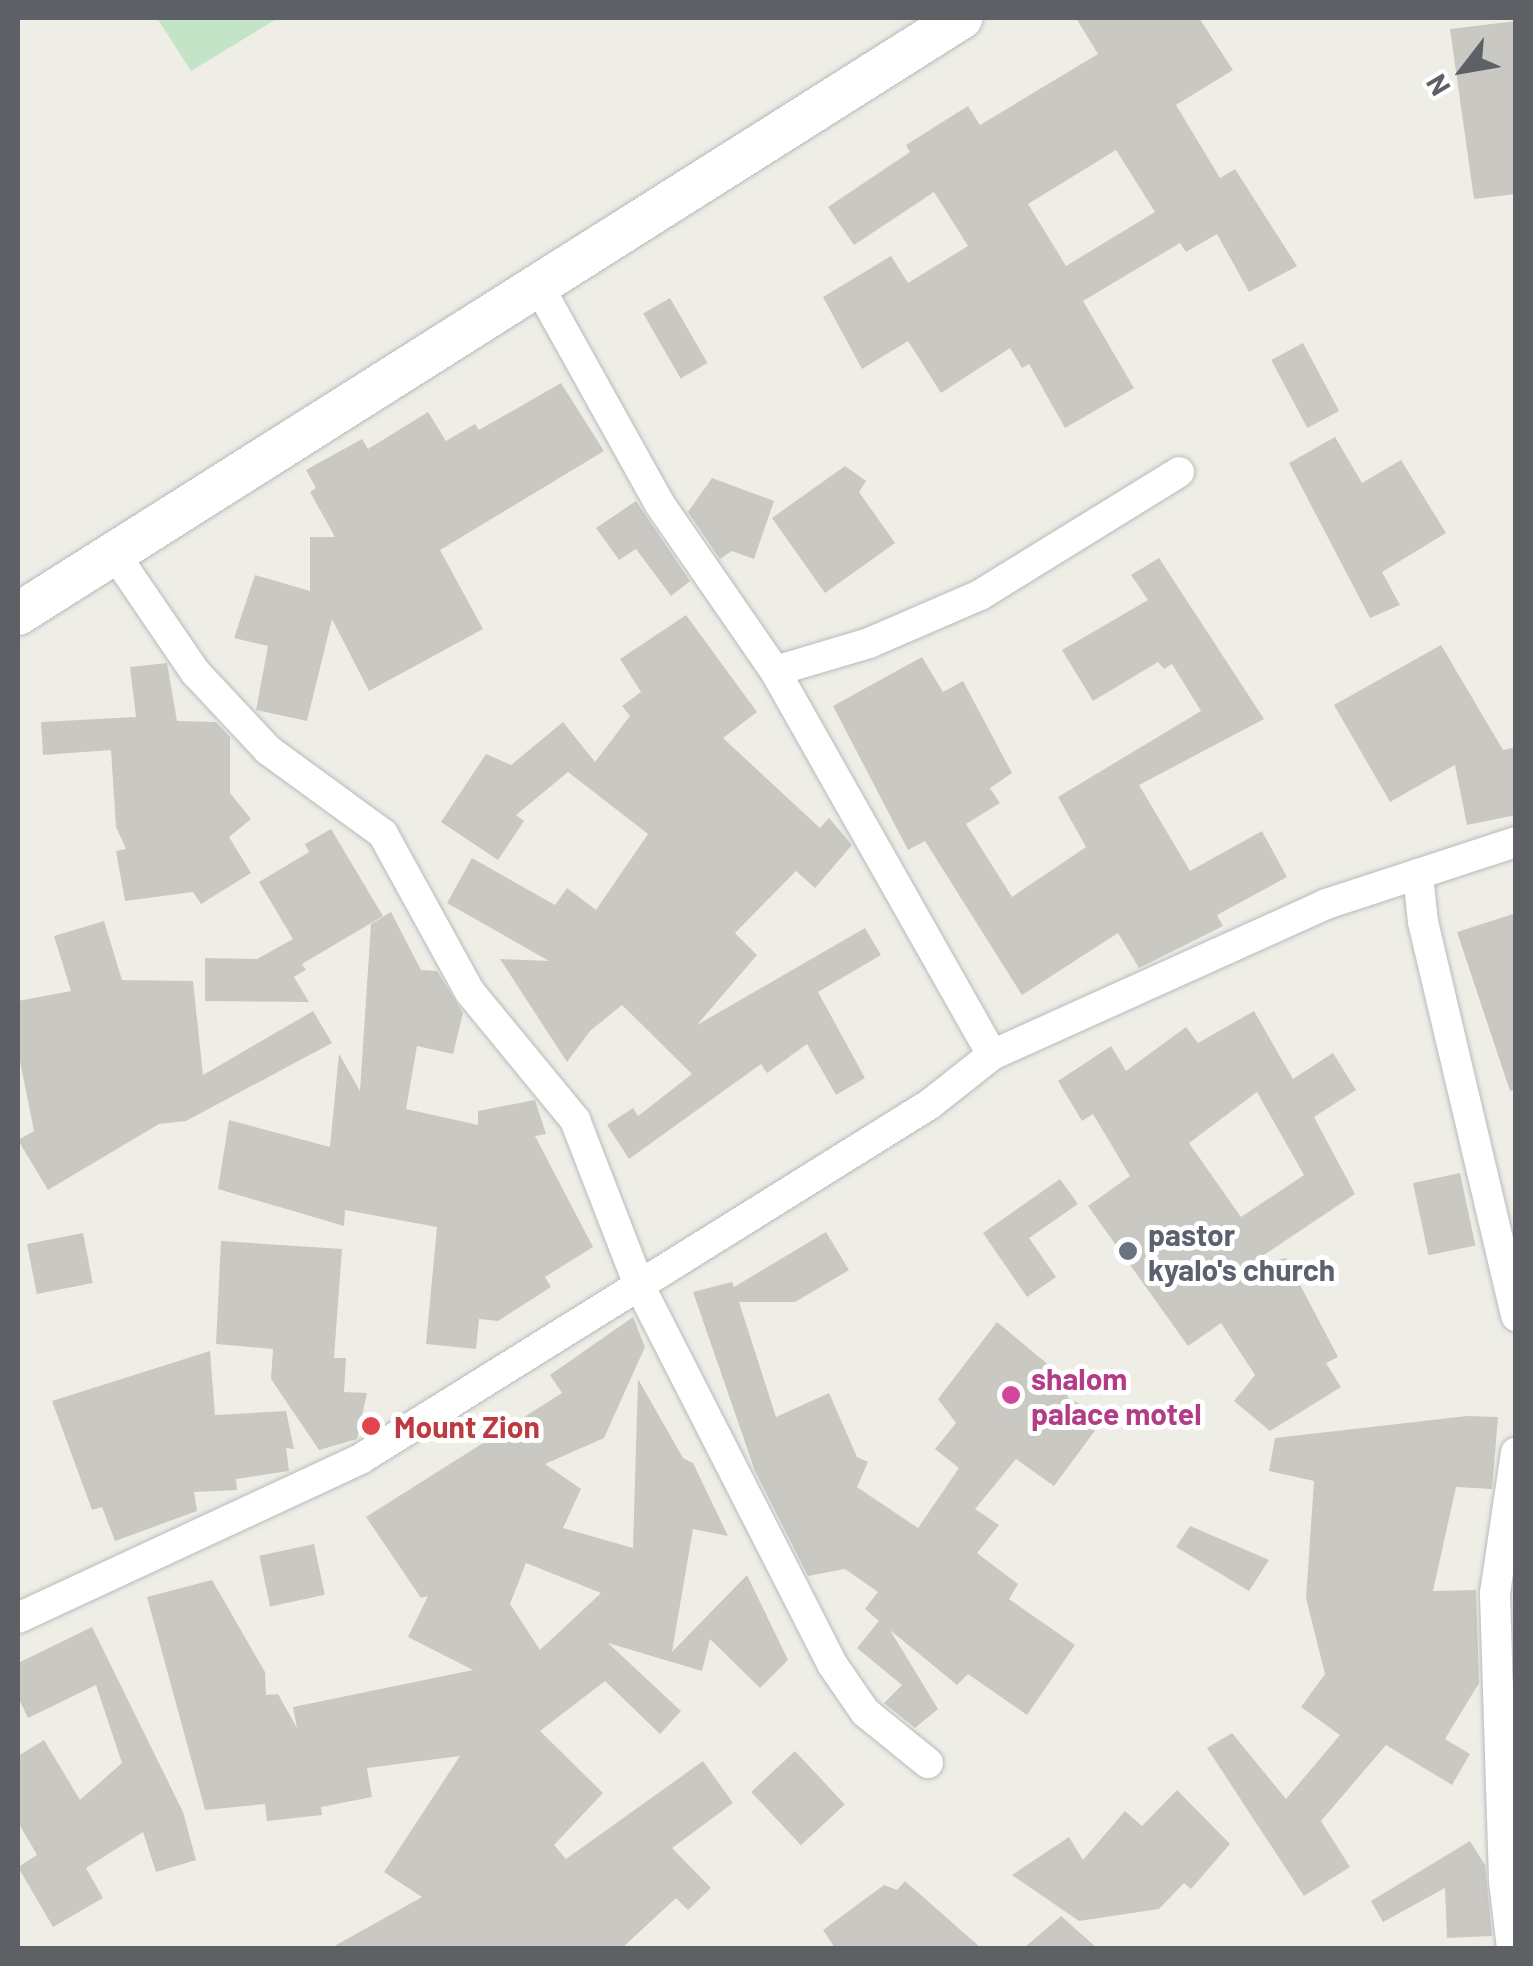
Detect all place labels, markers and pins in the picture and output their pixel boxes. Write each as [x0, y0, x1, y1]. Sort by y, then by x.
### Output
place label: pastor kyalo's church [1148, 1216, 1335, 1286]
marker: pastor kyalo's church [1117, 1240, 1139, 1262]
place label: shalom palace motel [1031, 1360, 1201, 1430]
marker: shalom palace motel [1000, 1384, 1022, 1406]
place label: Mount Zion [394, 1408, 540, 1444]
marker: Mount Zion [358, 1413, 384, 1439]

